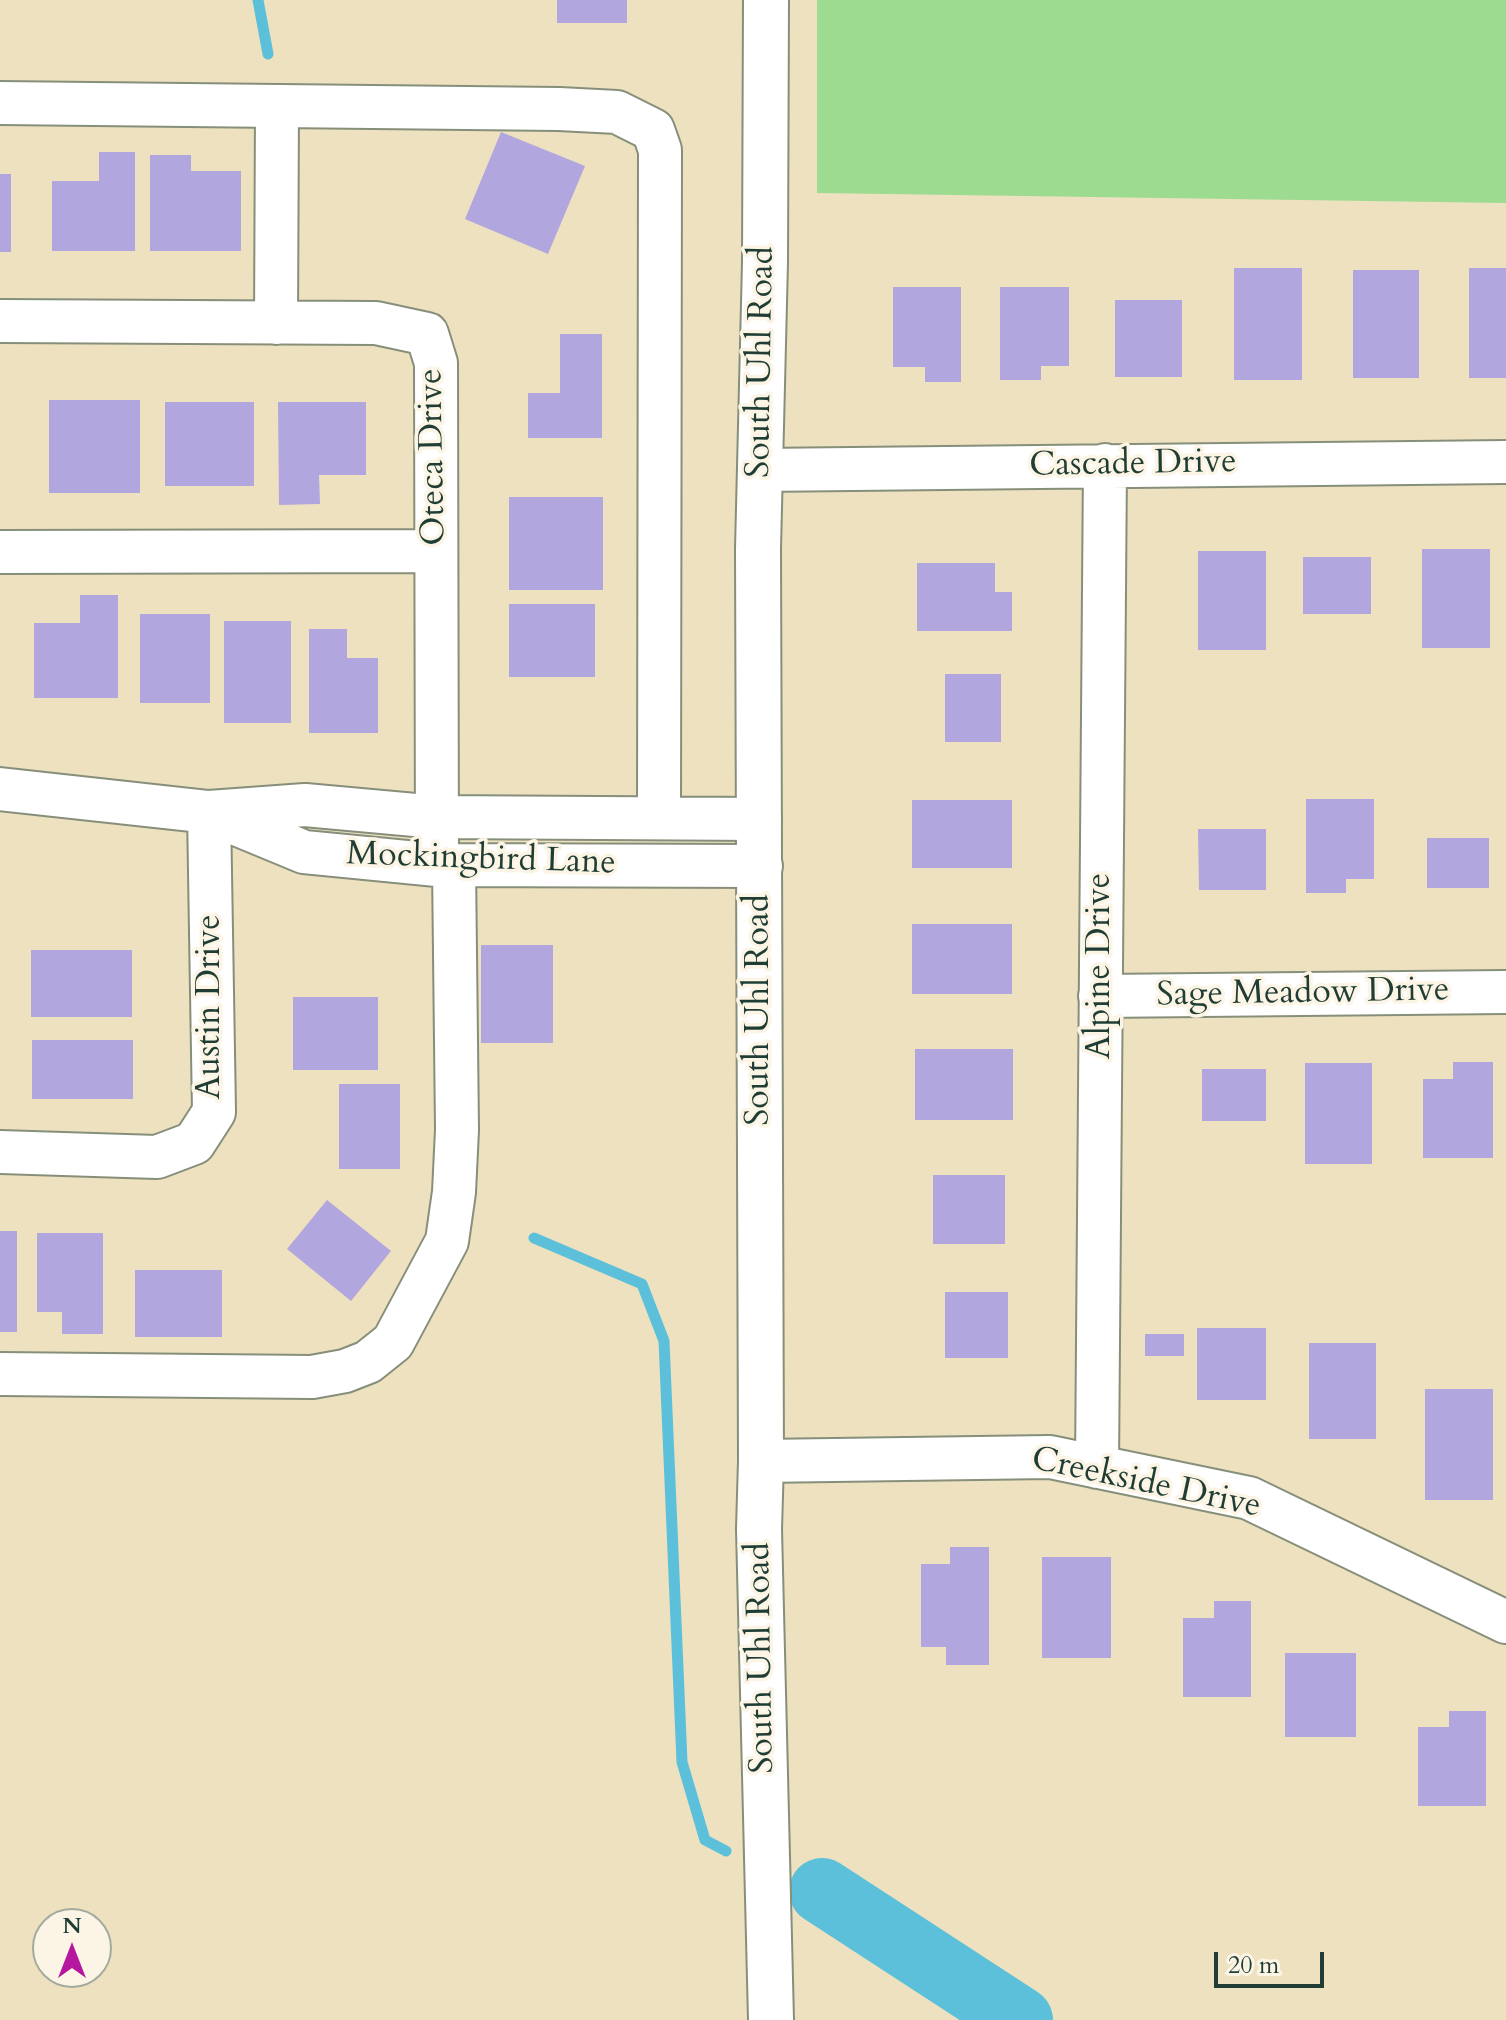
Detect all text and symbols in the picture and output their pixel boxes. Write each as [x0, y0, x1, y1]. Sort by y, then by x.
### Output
street label: South Uhl Road [740, 246, 784, 478]
street label: Oteca Drive [412, 368, 456, 546]
street label: Cascade Drive [1029, 443, 1237, 487]
street label: Mockingbird Lane [346, 835, 616, 885]
street label: Alpine Drive [1081, 873, 1121, 1059]
street label: South Uhl Road [740, 894, 780, 1126]
street label: Austin Drive [191, 914, 231, 1100]
street label: Sage Meadow Drive [1156, 971, 1450, 1017]
street label: Creekside Drive [1028, 1440, 1264, 1528]
street label: South Uhl Road [740, 1542, 784, 1774]
north arrow [32, 1908, 112, 1988]
text: N [62, 1911, 82, 1941]
scale bar [1218, 1936, 1328, 1986]
text: 20 m [1228, 1949, 1279, 1982]

